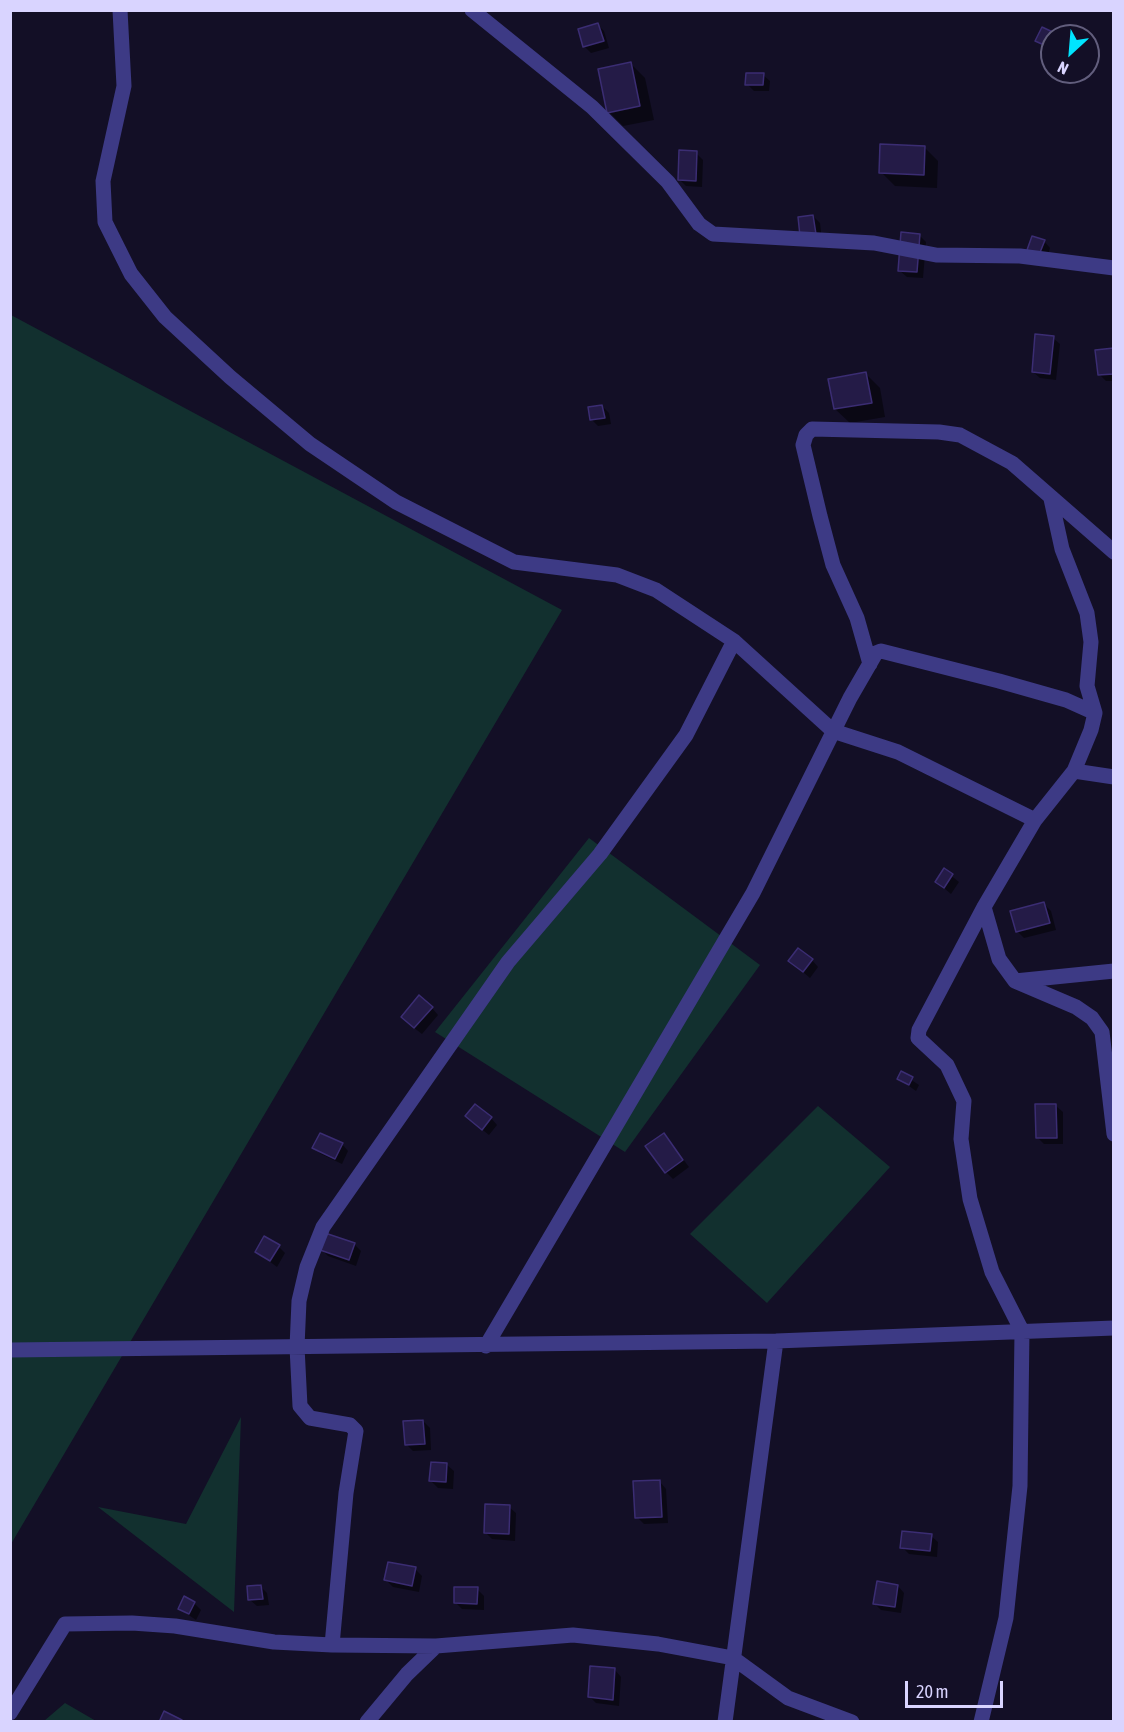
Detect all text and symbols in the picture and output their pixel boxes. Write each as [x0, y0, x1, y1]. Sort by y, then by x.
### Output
north arrow [1040, 24, 1100, 84]
text: N [1055, 58, 1071, 79]
scale bar [908, 1669, 1006, 1707]
text: 20 m [916, 1681, 948, 1702]

